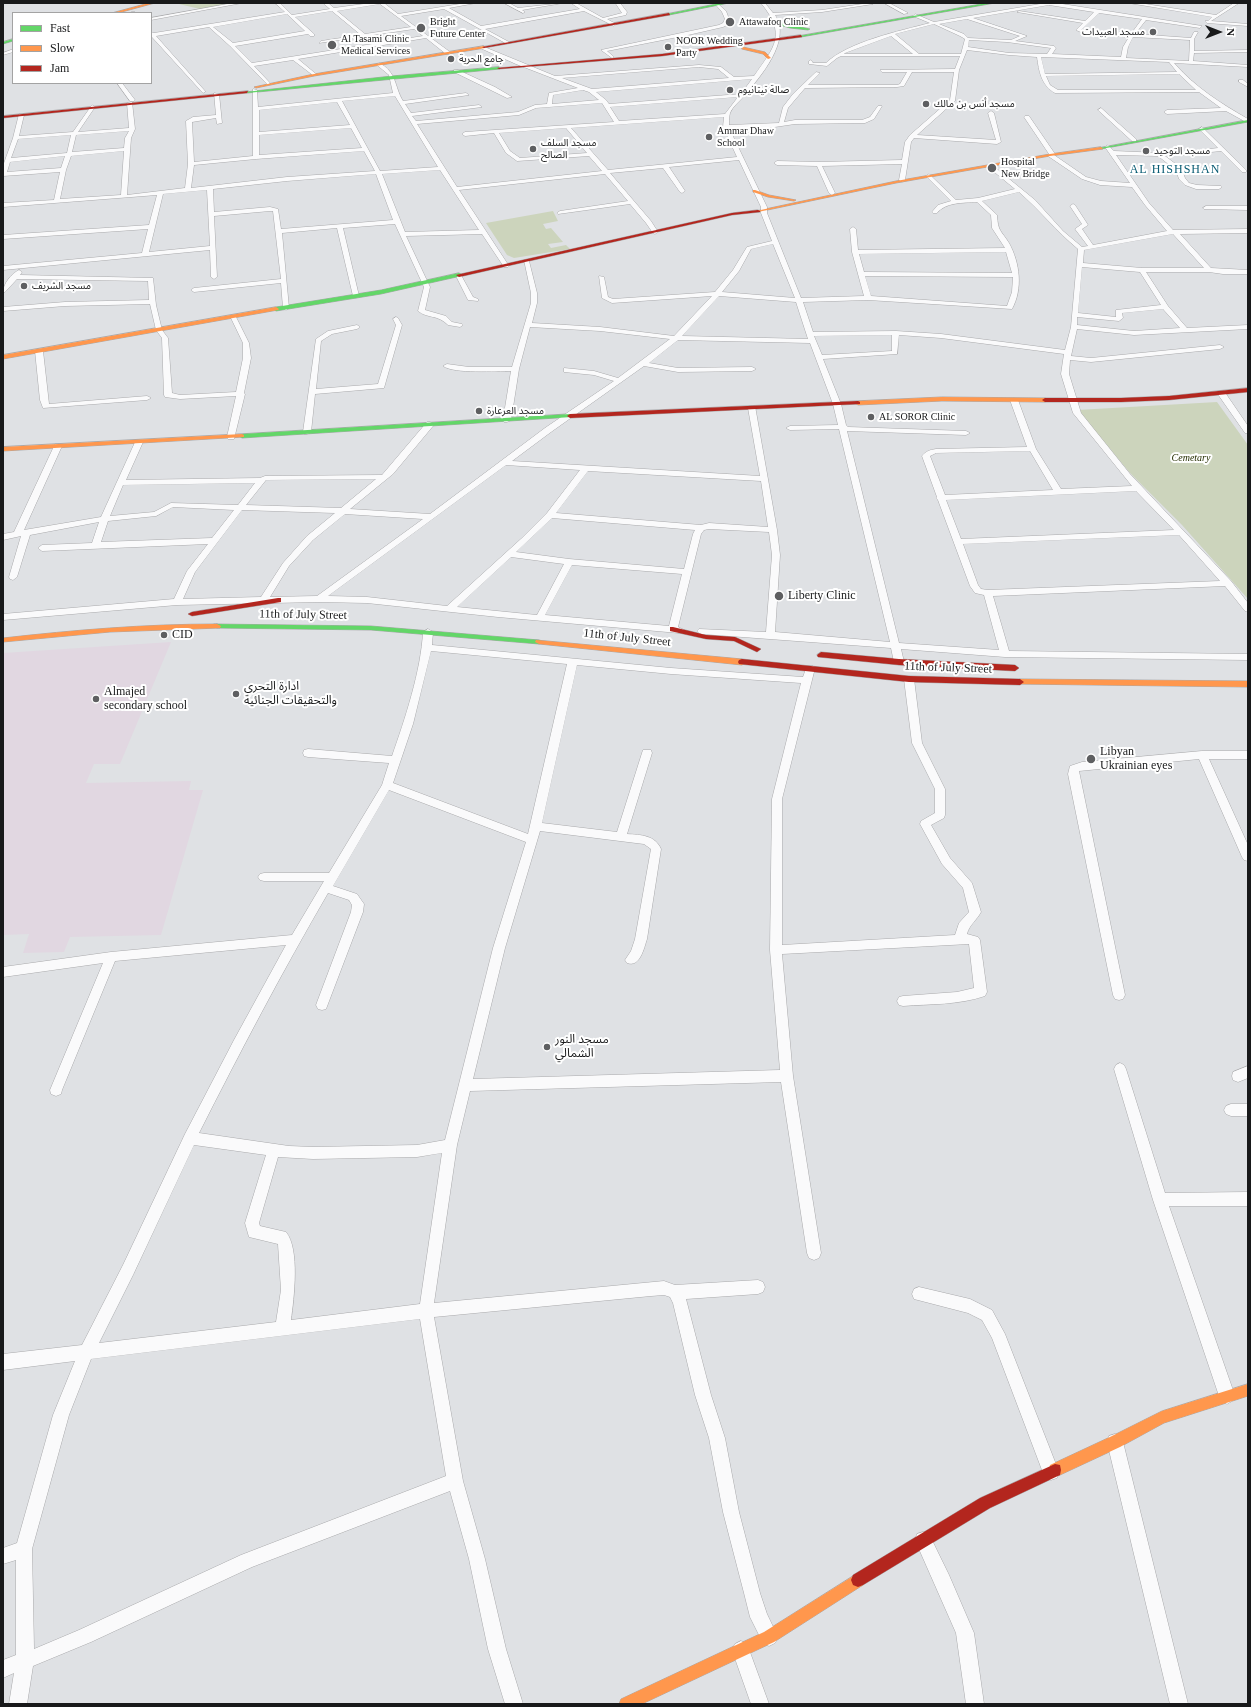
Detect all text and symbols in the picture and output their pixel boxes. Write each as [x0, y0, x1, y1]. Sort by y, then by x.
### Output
legend [12, 12, 152, 84]
north arrow [1199, 12, 1239, 52]
place label: Bright Future Center [430, 16, 485, 40]
marker: Attawafoq Clinic [724, 16, 736, 28]
place label: Attawafoq Clinic [739, 16, 808, 28]
text: Fast [50, 21, 70, 35]
marker: Bright Future Center [415, 22, 427, 34]
place label: مسجد العبيدات [1082, 26, 1145, 38]
marker: مسجد العبيدات [1148, 27, 1158, 37]
text: N [1225, 28, 1237, 36]
place label: Al Tasami Clinic Medical Services [341, 33, 410, 56]
place label: NOOR Wedding Party [676, 35, 743, 58]
marker: Al Tasami Clinic Medical Services [326, 39, 338, 51]
text: Slow [50, 41, 75, 55]
marker: NOOR Wedding Party [663, 42, 673, 52]
place label: جامع الحرية [459, 53, 504, 65]
marker: جامع الحرية [446, 54, 456, 64]
text: Jam [50, 61, 69, 75]
place label: صالة تيتانيوم [738, 84, 789, 96]
marker: صالة تيتانيوم [725, 85, 735, 95]
place label: مسجد أنس بن مالك [934, 98, 1015, 110]
marker: مسجد أنس بن مالك [921, 99, 931, 109]
place label: Ammar Dhaw School [717, 125, 774, 148]
marker: Ammar Dhaw School [704, 132, 714, 142]
place label: مسجد السلف الصالح [541, 137, 596, 160]
marker: مسجد السلف الصالح [528, 144, 538, 154]
place label: مسجد التوحيد [1154, 145, 1210, 157]
marker: مسجد التوحيد [1141, 146, 1151, 156]
place label: Hospital New Bridge [1001, 156, 1050, 180]
marker: Hospital New Bridge [986, 162, 998, 174]
district label: AL HISHSHAN [1130, 163, 1220, 177]
place label: مسجد الشريف [32, 280, 91, 292]
marker: مسجد الشريف [19, 281, 29, 291]
place label: مسجد العرعارة [487, 405, 544, 417]
marker: مسجد العرعارة [474, 406, 484, 416]
place label: AL SOROR Clinic [879, 411, 955, 423]
marker: AL SOROR Clinic [866, 412, 876, 422]
park label: Cemetary [1172, 452, 1210, 464]
place label: Liberty Clinic [788, 589, 856, 603]
marker: Liberty Clinic [773, 590, 785, 602]
street label: 11th of July Street [259, 607, 347, 623]
street label: 11th of July Street [583, 626, 671, 650]
place label: CID [172, 628, 193, 642]
marker: CID [159, 630, 169, 640]
street label: 11th of July Street [904, 659, 992, 677]
place label: ادارة التحري والتحقيقات الجنائية [244, 680, 337, 708]
place label: Almajed secondary school [104, 685, 187, 713]
marker: ادارة التحري والتحقيقات الجنائية [231, 689, 241, 699]
marker: Almajed secondary school [91, 694, 101, 704]
place label: Libyan Ukrainian eyes [1100, 745, 1172, 773]
marker: Libyan Ukrainian eyes [1085, 753, 1097, 765]
place label: مسجد النور الشمالي [555, 1033, 609, 1061]
marker: مسجد النور الشمالي [542, 1042, 552, 1052]

